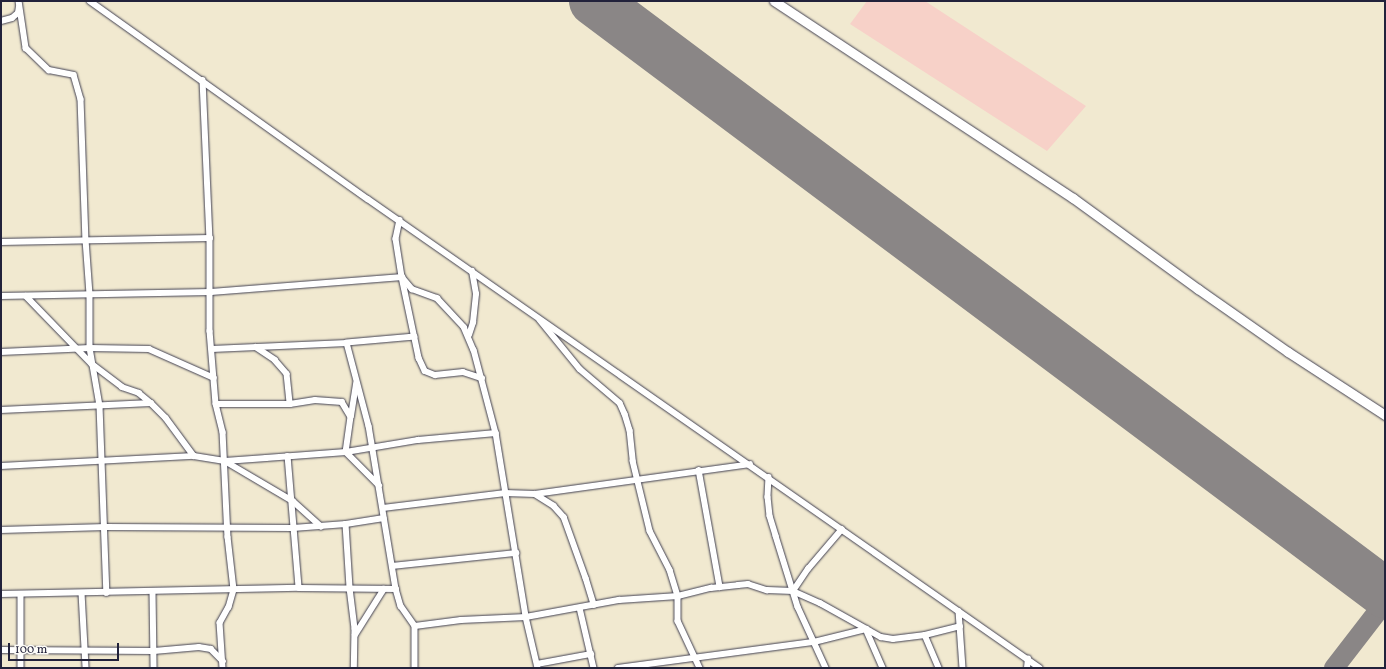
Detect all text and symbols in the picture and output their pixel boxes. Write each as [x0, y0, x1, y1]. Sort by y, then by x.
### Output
scale bar [10, 635, 121, 661]
text: 100 m [15, 642, 47, 658]

